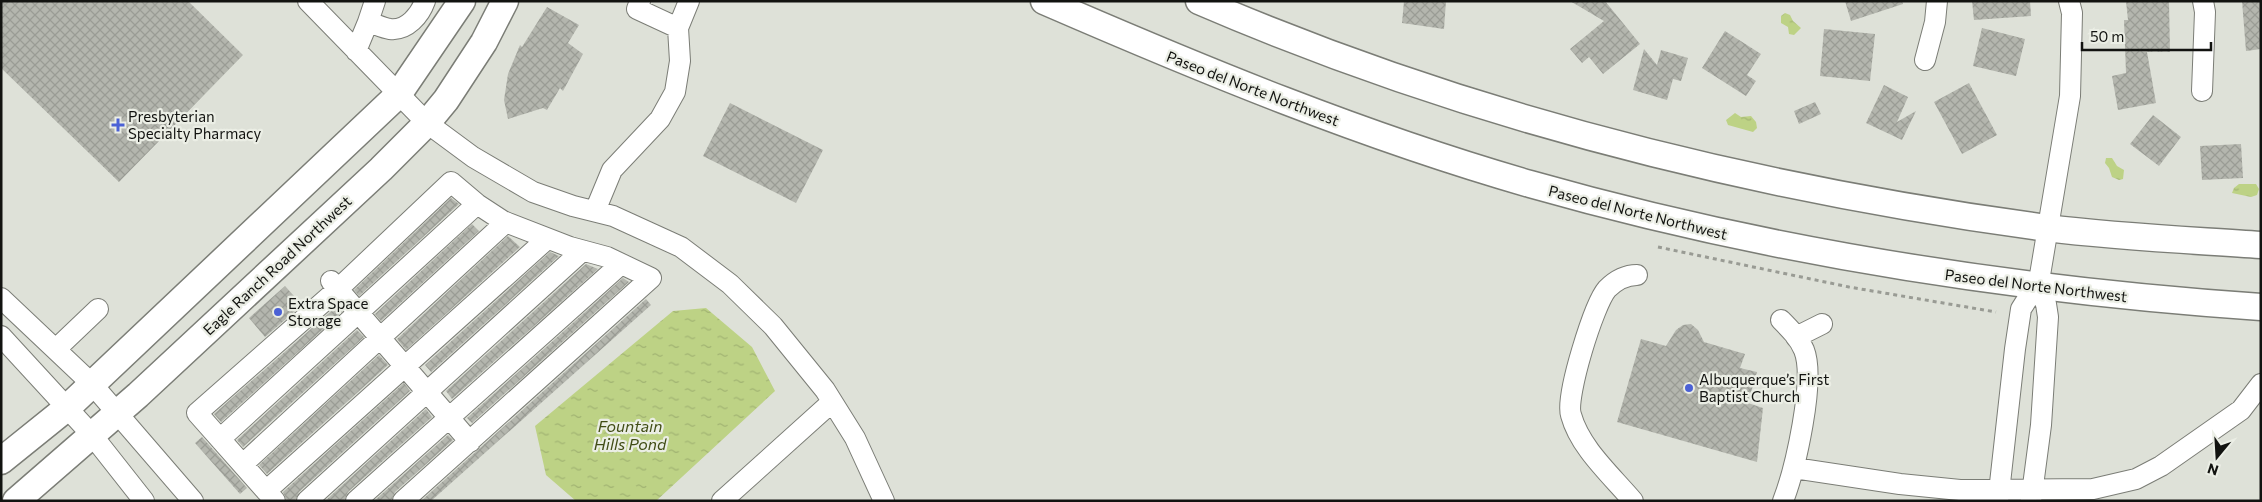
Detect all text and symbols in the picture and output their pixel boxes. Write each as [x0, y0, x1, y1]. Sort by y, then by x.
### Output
scale bar [2082, 20, 2211, 52]
text: 50 m [2090, 27, 2124, 45]
street label: Paseo del Norte Northwest [1164, 47, 1342, 129]
place label: Presbyterian Specialty Pharmacy [128, 107, 261, 142]
marker: Presbyterian Specialty Pharmacy [112, 119, 124, 131]
street label: Paseo del Norte Northwest [1547, 181, 1729, 243]
street label: Eagle Ranch Road Northwest [199, 192, 355, 338]
street label: Paseo del Norte Northwest [1944, 265, 2128, 305]
place label: Extra Space Storage [288, 294, 369, 329]
marker: Extra Space Storage [272, 306, 284, 318]
place label: Albuquerque’s First Baptist Church [1699, 370, 1829, 405]
marker: Albuquerque’s First Baptist Church [1683, 382, 1695, 394]
water label: Fountain Hills Pond [594, 416, 667, 453]
north arrow [2192, 432, 2242, 482]
text: N [2205, 460, 2220, 480]

